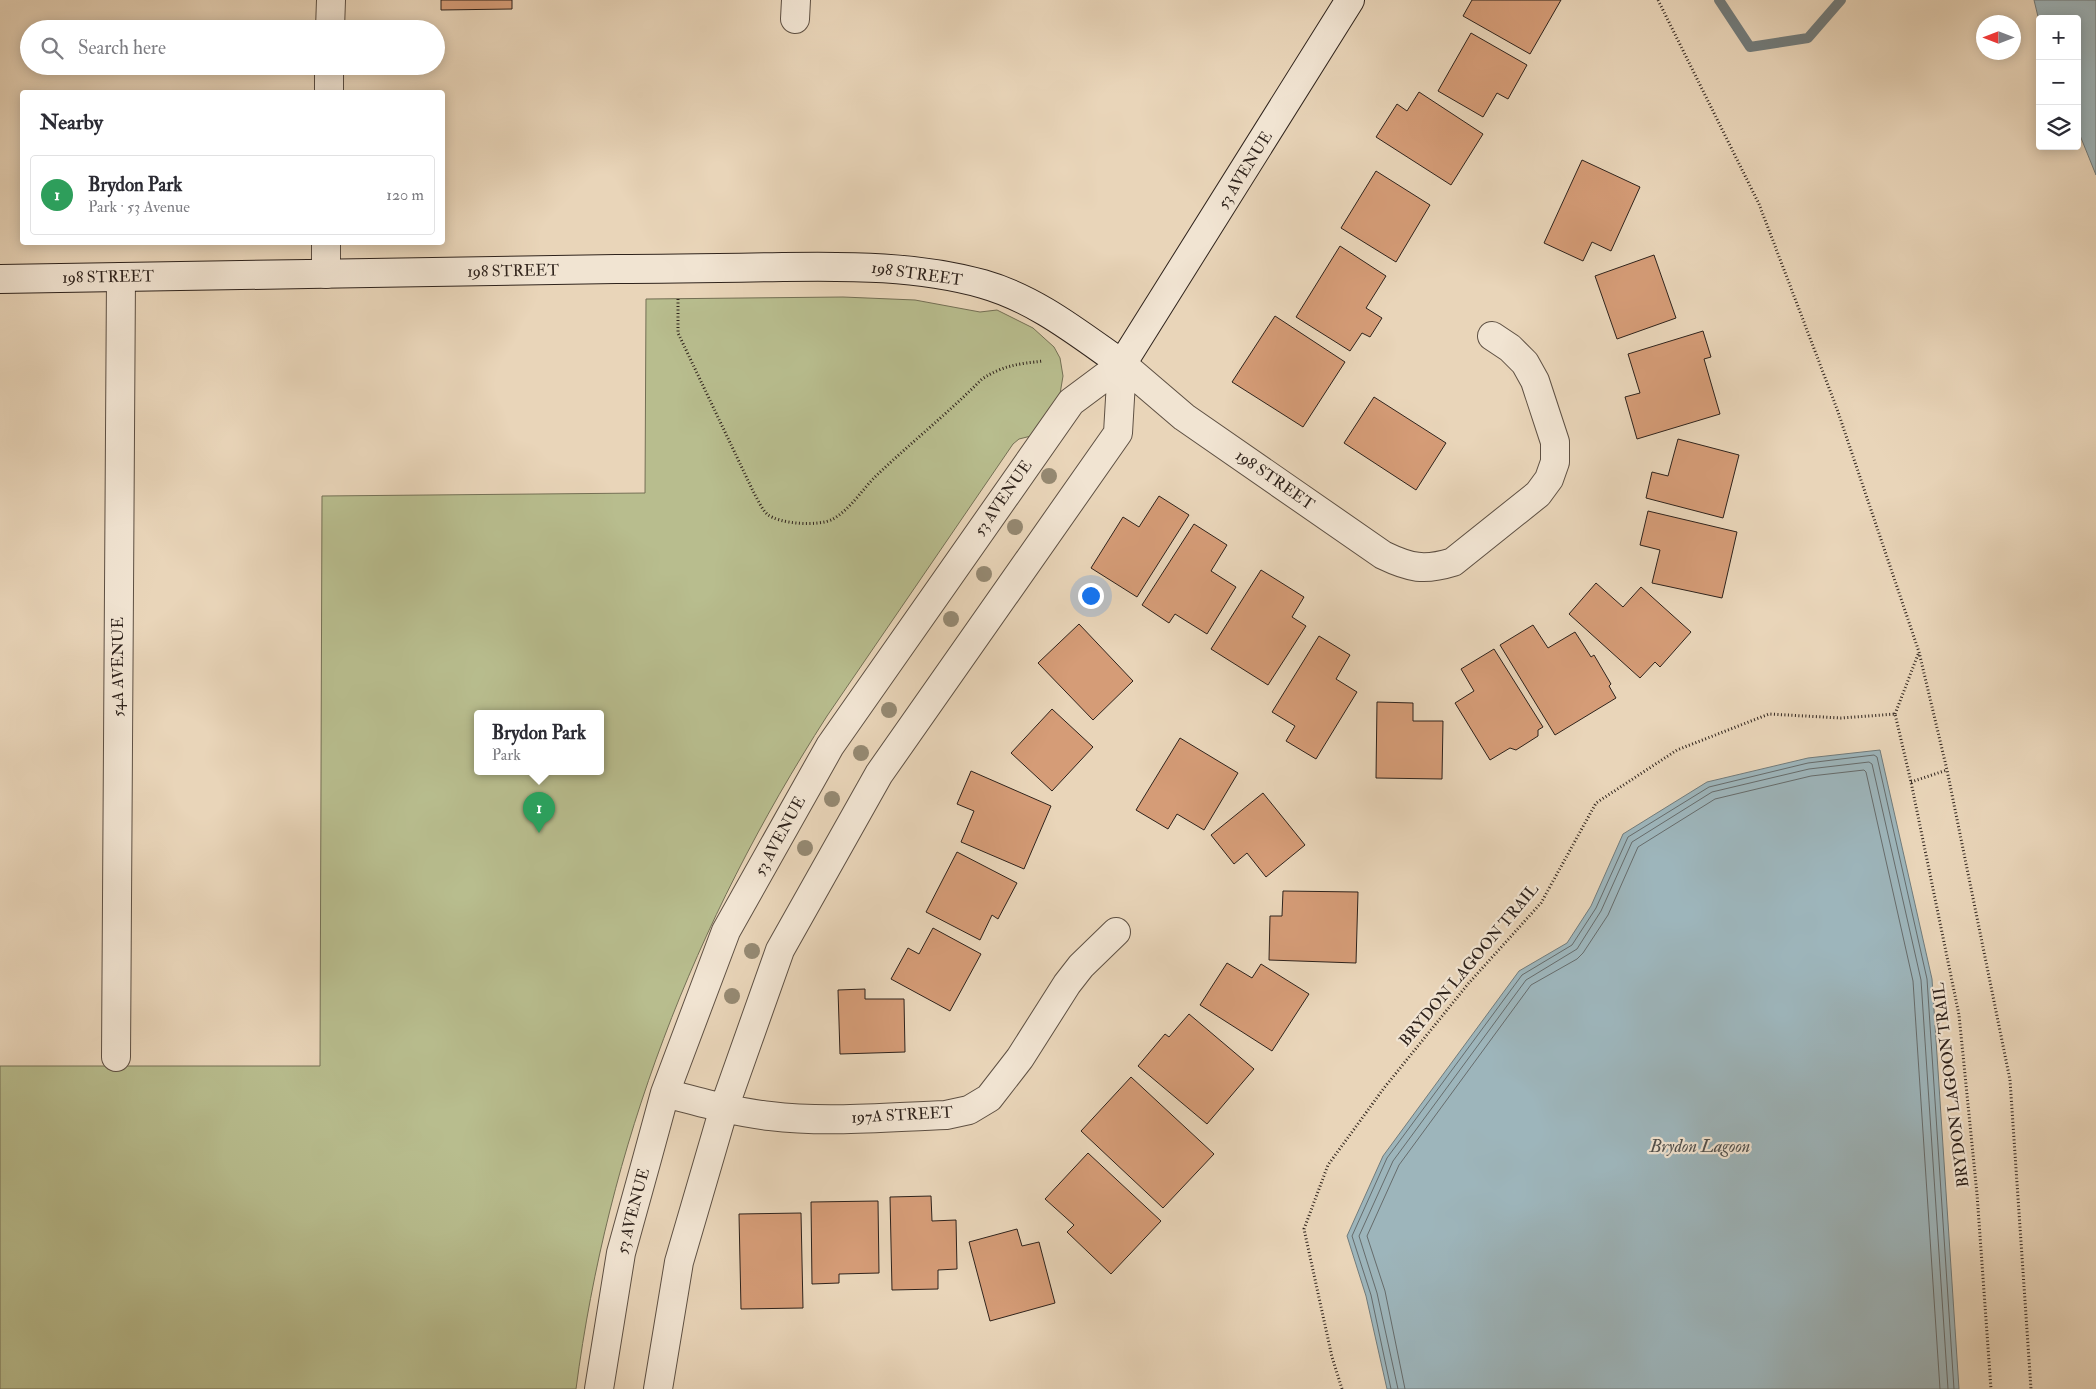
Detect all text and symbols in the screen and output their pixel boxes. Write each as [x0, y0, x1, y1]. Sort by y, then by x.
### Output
north arrow [1976, 15, 2021, 60]
map controls [2036, 15, 2081, 150]
button: + [2036, 15, 2081, 60]
search box [20, 20, 445, 75]
icon: search [38, 34, 66, 62]
text: Search here [78, 36, 166, 60]
button: − [2036, 60, 2081, 105]
button: layers [2036, 105, 2081, 150]
text: Nearby [40, 109, 103, 136]
street label: 53 AVENUE [1213, 127, 1277, 213]
text: Brydon Park [88, 173, 182, 197]
text: 1 [54, 185, 60, 205]
text: 120 m [386, 185, 424, 205]
text: Park · 53 Avenue [88, 197, 190, 217]
street label: 198 STREET [870, 258, 964, 290]
street label: 198 STREET [467, 260, 559, 282]
street label: 198 STREET [62, 266, 154, 288]
street label: 198 STREET [1232, 445, 1318, 515]
street label: 53 AVENUE [970, 456, 1036, 540]
your location [1078, 583, 1104, 609]
street label: 54A AVENUE [108, 617, 128, 717]
popup [474, 710, 604, 775]
text: Brydon Park [492, 721, 586, 745]
text: Park [492, 745, 521, 765]
pin: 1 [523, 792, 555, 833]
street label: 53 AVENUE [750, 793, 810, 879]
street label: BRYDON LAGOON TRAIL [1395, 879, 1543, 1050]
street label: BRYDON LAGOON TRAIL [1928, 981, 1973, 1189]
street label: 197A STREET [851, 1102, 954, 1128]
water label: Brydon Lagoon [1649, 1135, 1750, 1158]
street label: 53 AVENUE [612, 1166, 654, 1256]

